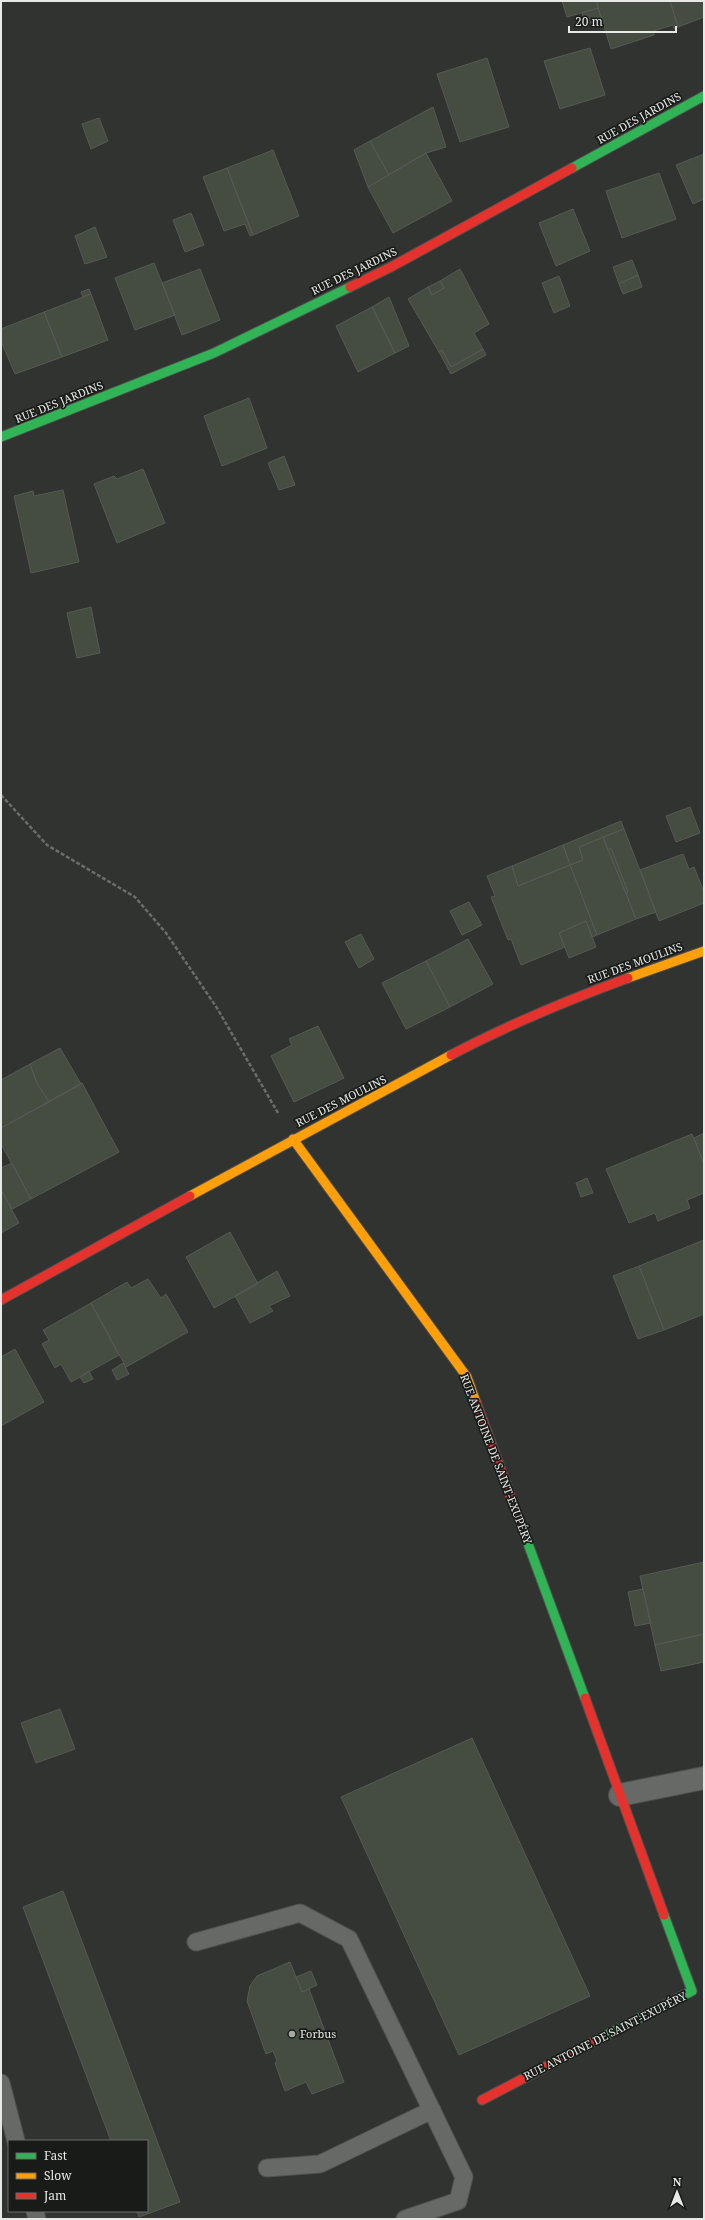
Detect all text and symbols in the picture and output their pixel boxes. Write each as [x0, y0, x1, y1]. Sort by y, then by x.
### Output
scale bar [569, 8, 676, 34]
text: 20 m [575, 13, 603, 30]
street label: RUE DES JARDINS [594, 88, 683, 147]
street label: RUE DES JARDINS [308, 243, 399, 298]
street label: RUE DES JARDINS [13, 377, 105, 426]
street label: RUE DES MOULINS [585, 938, 684, 987]
street label: RUE DES MOULINS [293, 1071, 389, 1130]
street label: RUE ANTOINE DE SAINT-EXUPÉRY [457, 1372, 536, 1546]
street label: RUE ANTOINE DE SAINT-EXUPÉRY [521, 1988, 689, 2083]
place label: Forbus [300, 2026, 336, 2041]
marker: Forbus [287, 2029, 297, 2039]
legend [8, 2140, 148, 2212]
text: Fast [44, 2147, 67, 2164]
text: Slow [44, 2167, 72, 2184]
north arrow [657, 2172, 697, 2212]
text: N [673, 2174, 682, 2189]
text: Jam [43, 2187, 66, 2204]

